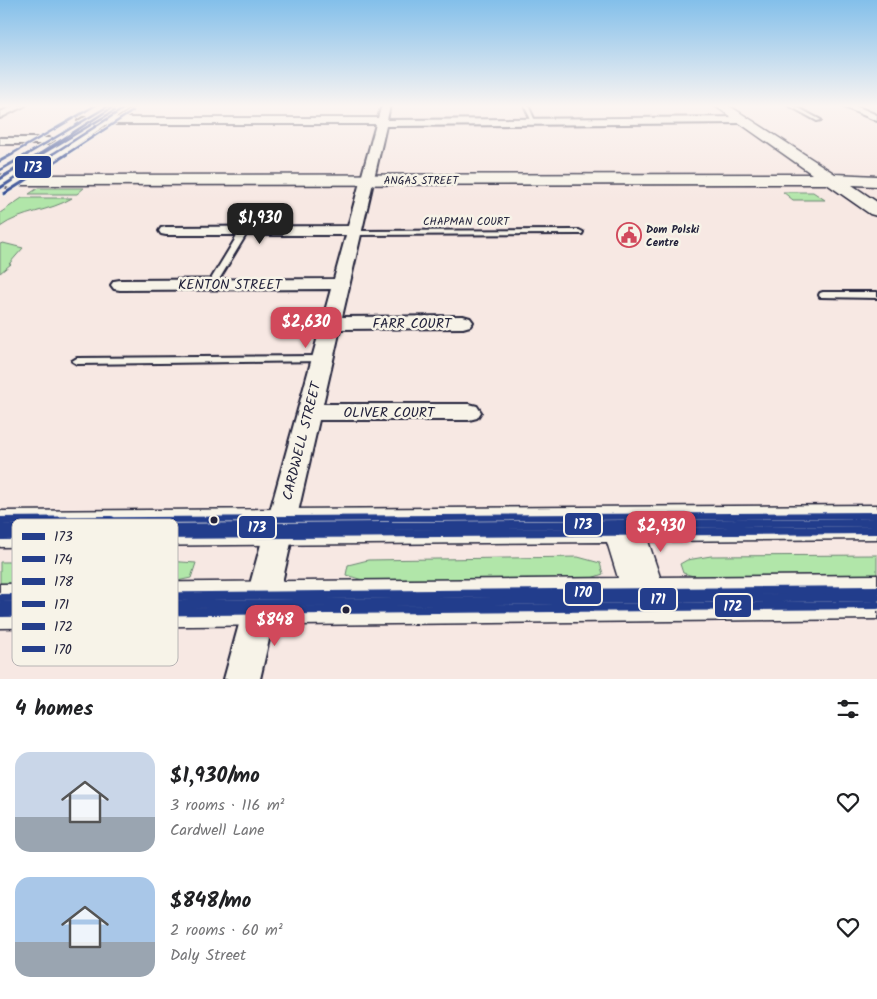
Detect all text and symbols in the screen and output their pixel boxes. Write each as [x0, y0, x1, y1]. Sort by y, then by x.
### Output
line badge: 173 [14, 155, 52, 179]
text: 173 [24, 157, 43, 179]
street label: ANGAS STREET [384, 172, 459, 190]
pin: $1,930 [219, 202, 301, 245]
text: $1,930 [238, 206, 282, 231]
street label: CHAPMAN COURT [423, 213, 510, 231]
place label: Dom Polski Centre [646, 221, 700, 252]
public building icon: Dom Polski Centre [616, 222, 642, 248]
street label: KENTON STREET [178, 274, 284, 296]
pin: $2,630 [265, 306, 347, 349]
text: $2,630 [282, 310, 330, 335]
street label: FARR COURT [373, 313, 453, 335]
street label: CARDWELL STREET [277, 378, 328, 503]
street label: OLIVER COURT [344, 402, 436, 424]
pin: $2,930 [620, 510, 702, 553]
line badge: 173 [564, 512, 602, 536]
text: 173 [574, 514, 593, 536]
text: $2,930 [637, 514, 685, 539]
unlabelled marker [209, 515, 219, 525]
line badge: 173 [238, 515, 276, 539]
text: 173 [248, 517, 267, 539]
legend [12, 519, 178, 666]
text: 173 [54, 526, 73, 548]
text: 174 [54, 549, 73, 571]
text: 178 [54, 571, 74, 593]
line badge: 170 [564, 581, 602, 605]
text: 170 [574, 582, 593, 604]
line badge: 171 [639, 587, 677, 611]
text: 171 [650, 589, 666, 611]
text: 171 [54, 594, 69, 616]
line badge: 172 [714, 594, 752, 618]
text: 172 [724, 596, 743, 618]
pin: $848 [245, 604, 305, 647]
unlabelled marker [341, 605, 351, 615]
text: $848 [256, 608, 294, 633]
text: 172 [54, 616, 73, 638]
text: 170 [54, 639, 72, 661]
text: 4 homes [15, 693, 93, 726]
icon: filters [834, 695, 862, 723]
text: $1,930/mo [170, 760, 260, 793]
icon: home [55, 772, 115, 832]
icon: heart [834, 788, 862, 816]
text: 3 rooms · 116 m² [170, 793, 285, 818]
text: Cardwell Lane [170, 818, 265, 843]
text: $848/mo [170, 885, 251, 918]
icon: home [55, 897, 115, 957]
icon: heart [834, 913, 862, 941]
text: 2 rooms · 60 m² [170, 918, 283, 943]
text: Daly Street [170, 943, 246, 968]

